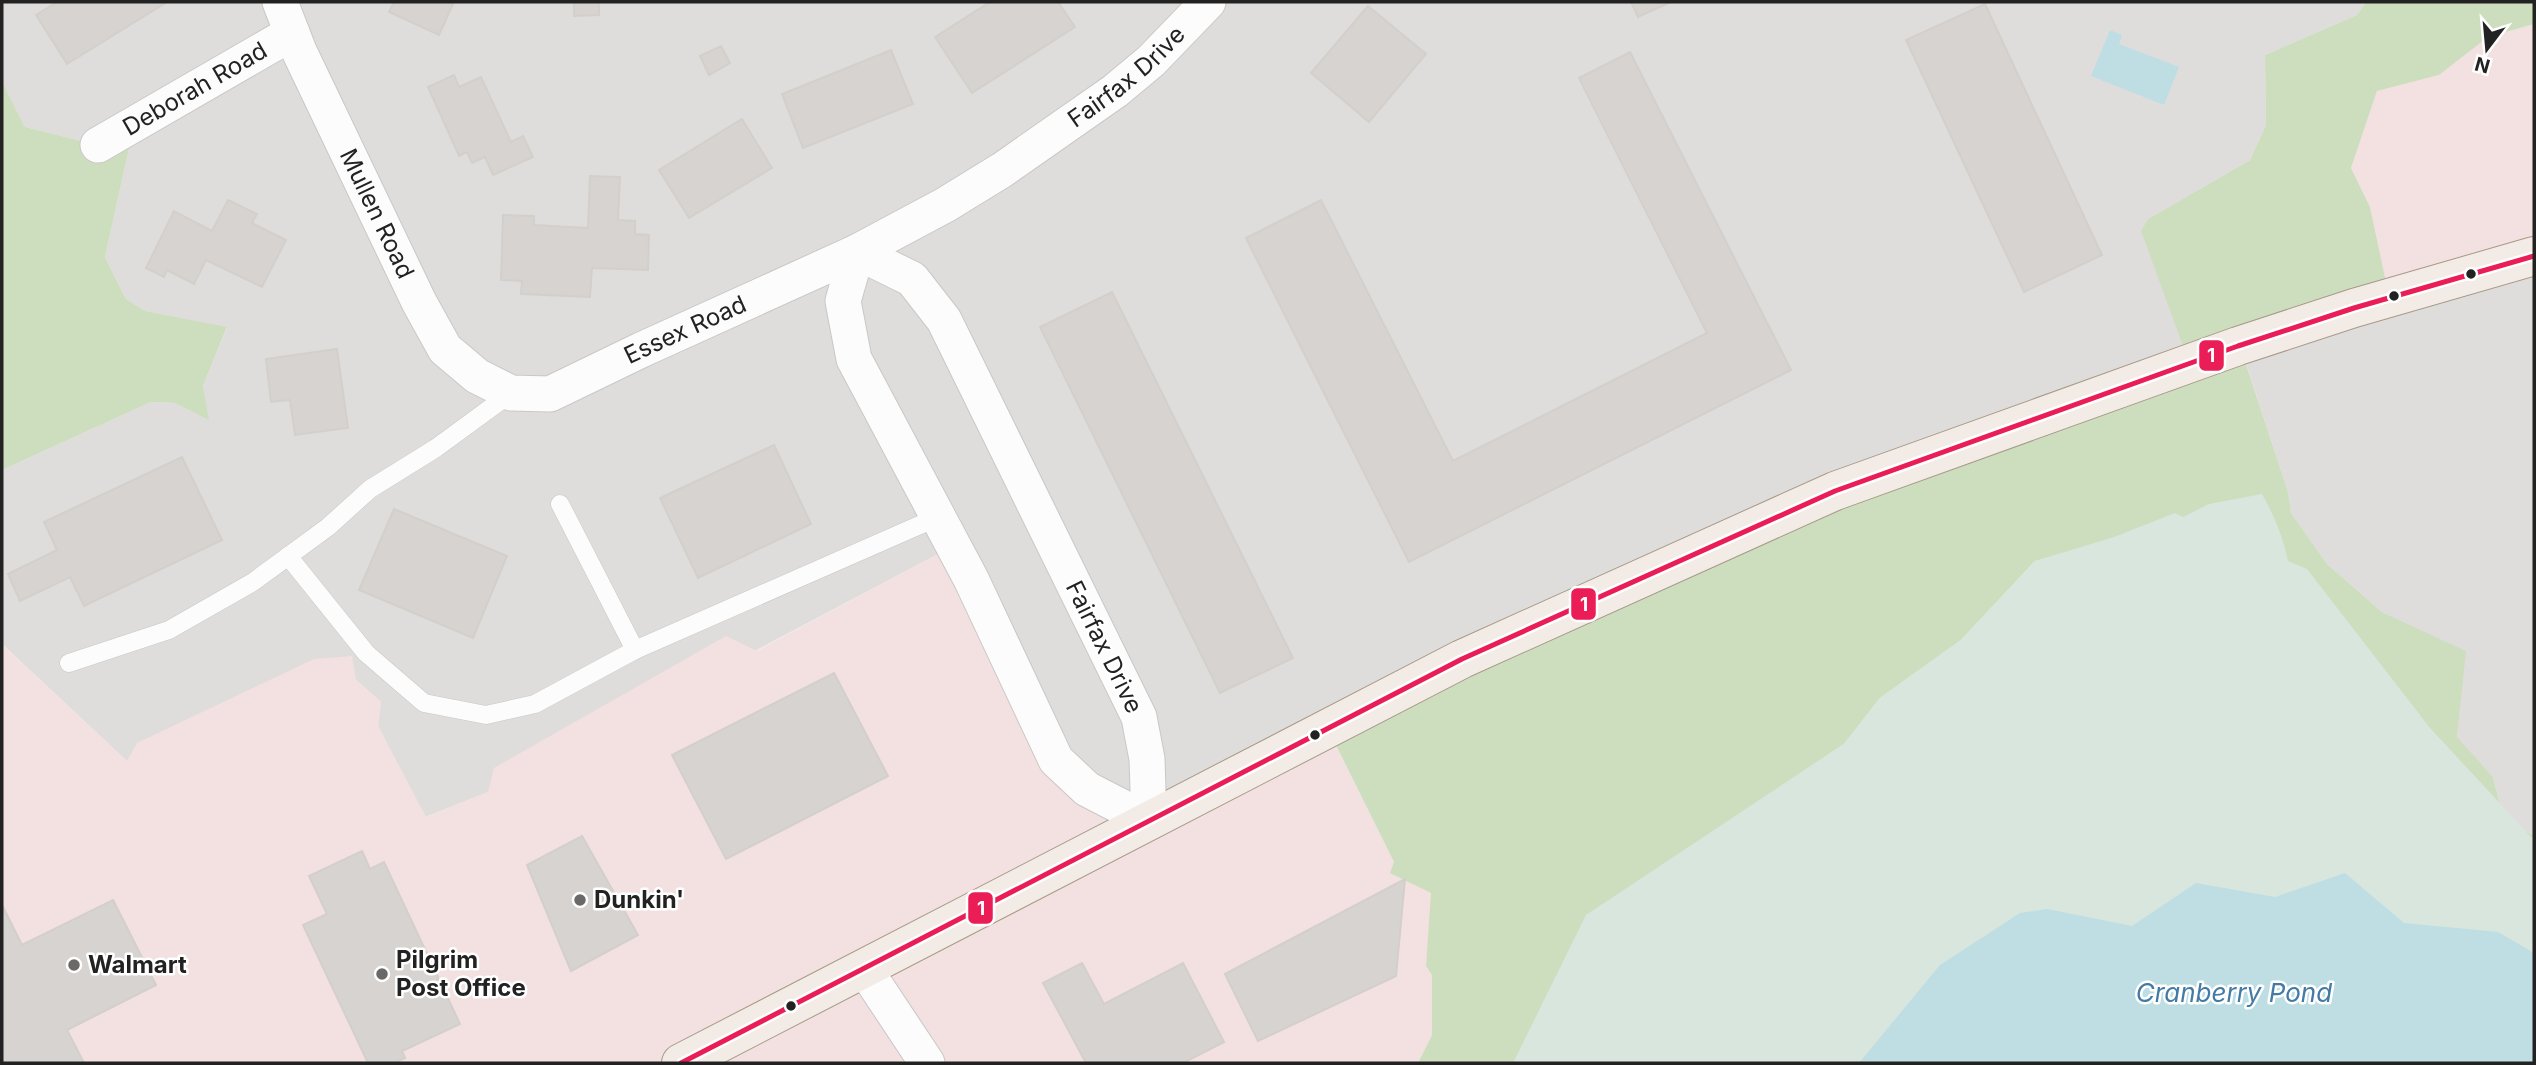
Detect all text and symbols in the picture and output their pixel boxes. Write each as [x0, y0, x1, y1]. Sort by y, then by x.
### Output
north arrow [2452, 14, 2522, 84]
street label: Fairfax Drive [1062, 20, 1191, 133]
street label: Deborah Road [117, 36, 272, 142]
text: N [2472, 52, 2493, 78]
street label: Mullen Road [334, 144, 421, 283]
unlabelled marker [2464, 267, 2478, 281]
street label: Essex Road [619, 289, 751, 370]
unlabelled marker [2387, 289, 2401, 303]
line badge: 1 [2198, 339, 2225, 372]
text: 1 [2207, 344, 2215, 367]
street label: Fairfax Drive [1060, 576, 1149, 718]
line badge: 1 [1570, 587, 1597, 621]
text: 1 [1580, 593, 1588, 616]
unlabelled marker [1308, 728, 1322, 742]
place label: Dunkin' [594, 885, 684, 914]
line badge: 1 [967, 891, 994, 925]
marker: Dunkin' [572, 892, 588, 908]
text: 1 [977, 897, 985, 920]
place label: Pilgrim Post Office [396, 945, 526, 1002]
place label: Walmart [88, 950, 187, 979]
marker: Walmart [66, 957, 82, 973]
marker: Pilgrim Post Office [374, 966, 390, 982]
water label: Cranberry Pond [2136, 977, 2332, 1008]
unlabelled marker [784, 999, 798, 1013]

